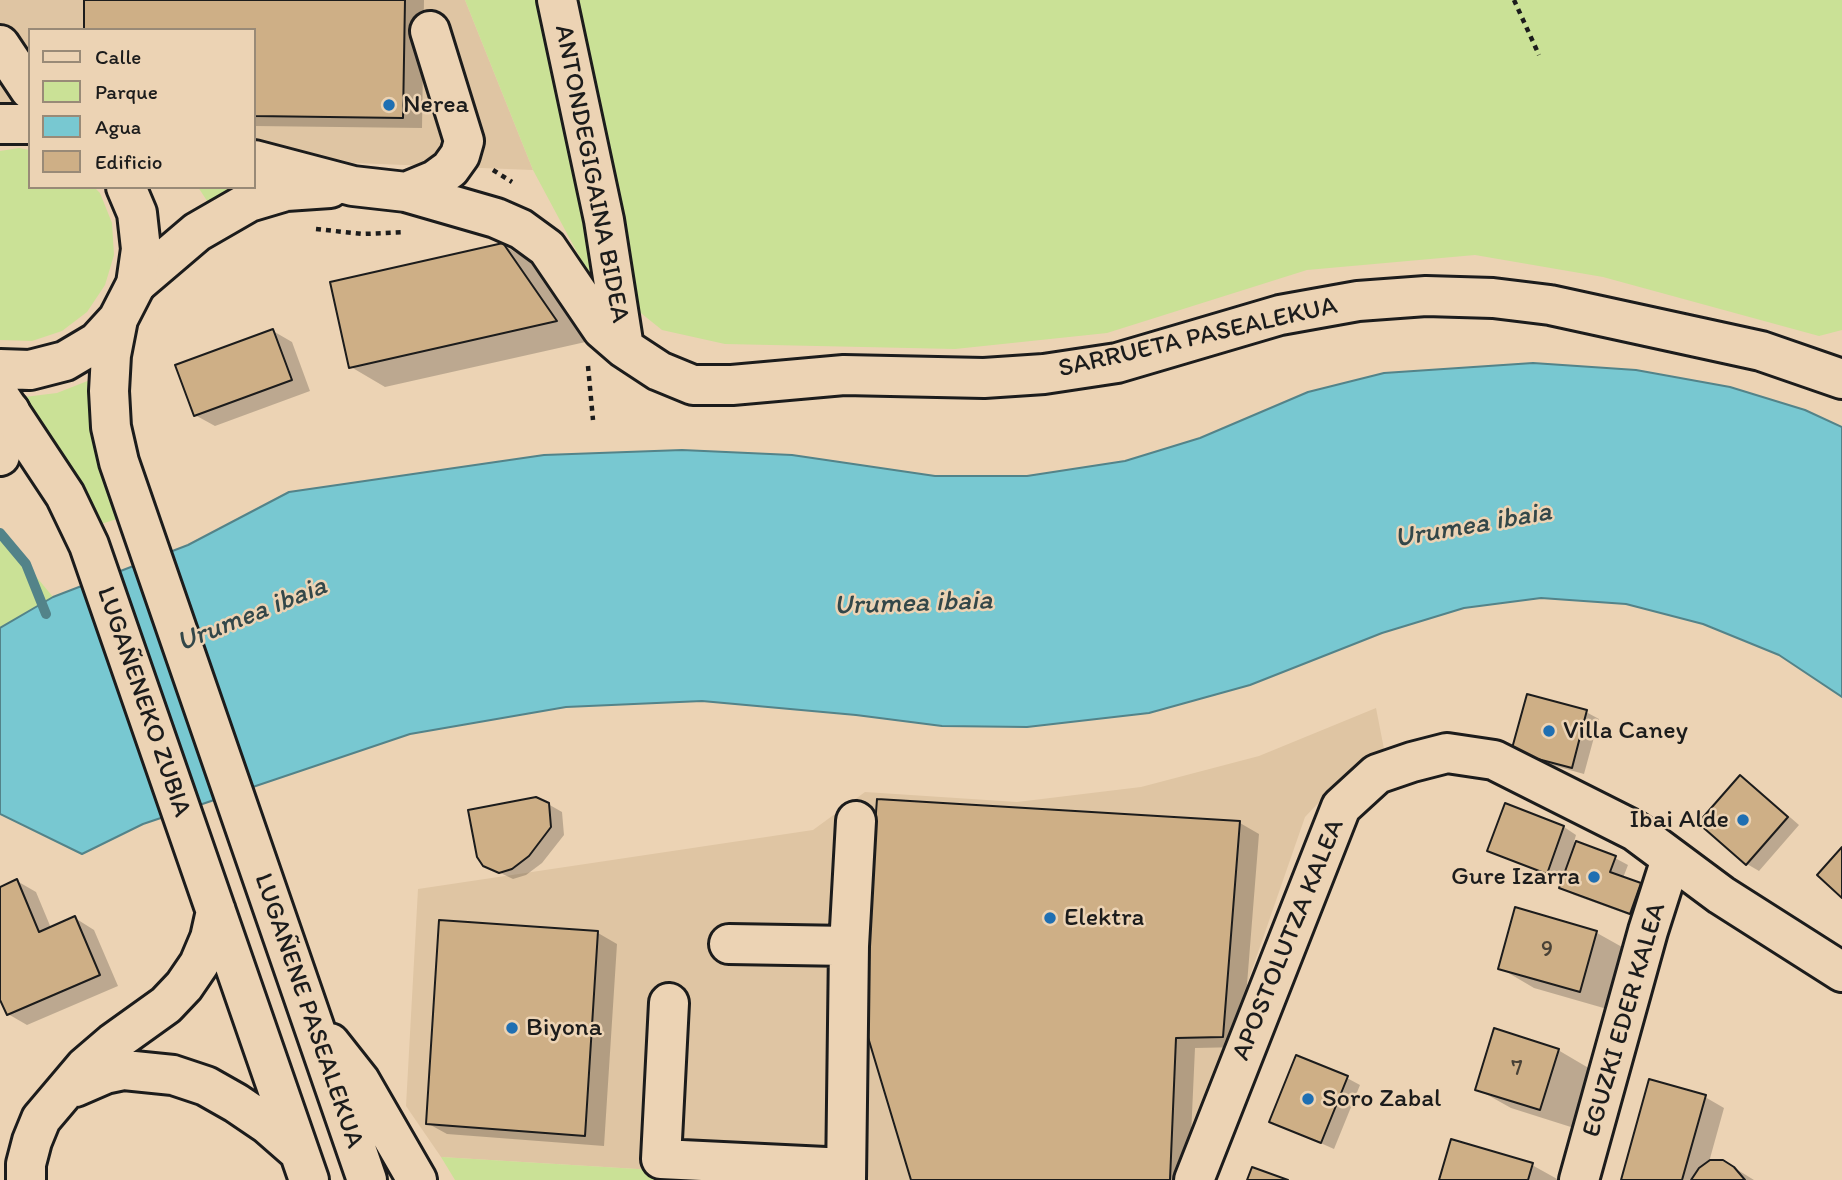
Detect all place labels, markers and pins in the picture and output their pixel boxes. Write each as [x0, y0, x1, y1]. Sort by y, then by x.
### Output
place label: Nerea [403, 89, 469, 121]
marker: Nerea [381, 97, 397, 113]
place label: Villa Caney [1563, 715, 1688, 747]
marker: Villa Caney [1541, 723, 1557, 739]
place label: Ibai Alde [1629, 804, 1729, 836]
marker: Ibai Alde [1735, 812, 1751, 828]
place label: Gure Izarra [1451, 861, 1580, 893]
marker: Gure Izarra [1586, 869, 1602, 885]
place label: Elektra [1064, 902, 1144, 934]
marker: Elektra [1042, 910, 1058, 926]
place label: Biyona [526, 1012, 602, 1044]
marker: Biyona [504, 1020, 520, 1036]
place label: Soro Zabal [1322, 1083, 1441, 1115]
marker: Soro Zabal [1300, 1091, 1316, 1107]

